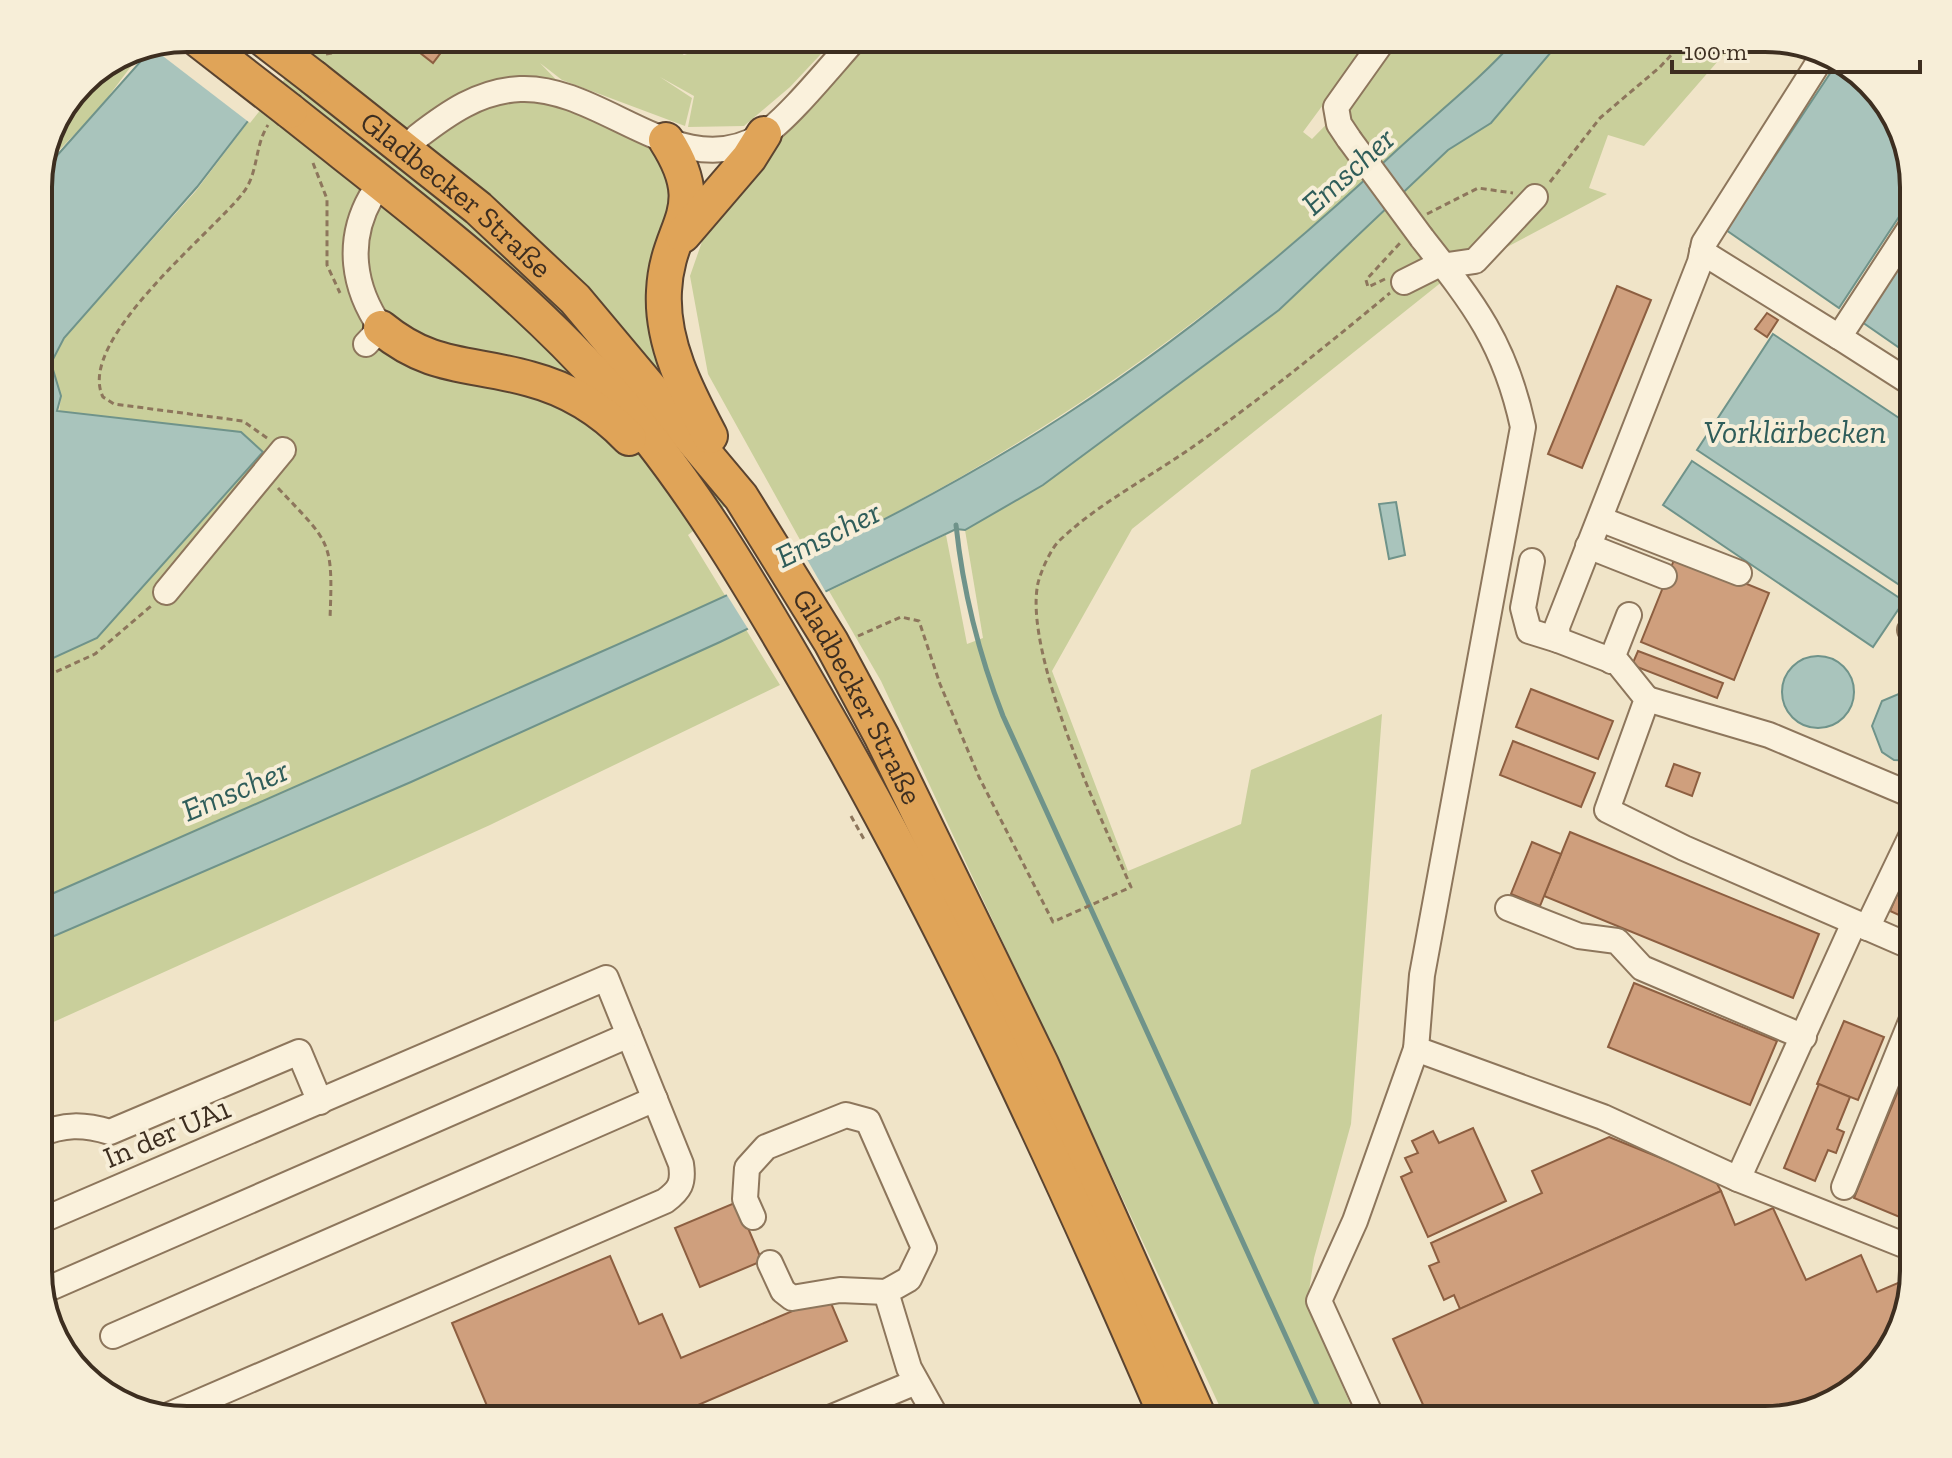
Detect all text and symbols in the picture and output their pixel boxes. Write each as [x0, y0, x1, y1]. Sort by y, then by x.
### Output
scale bar [1672, 24, 1920, 74]
text: 100 m [1684, 37, 1747, 66]
street label: Gladbecker Straße [353, 104, 559, 286]
water label: Emscher [1294, 119, 1403, 223]
water label: Vorklärbecken [1704, 413, 1886, 451]
water label: Emscher [769, 492, 888, 576]
street label: Gladbecker Straße [784, 582, 930, 810]
water label: Emscher [176, 750, 295, 829]
street label: In der UA1 [98, 1090, 236, 1176]

